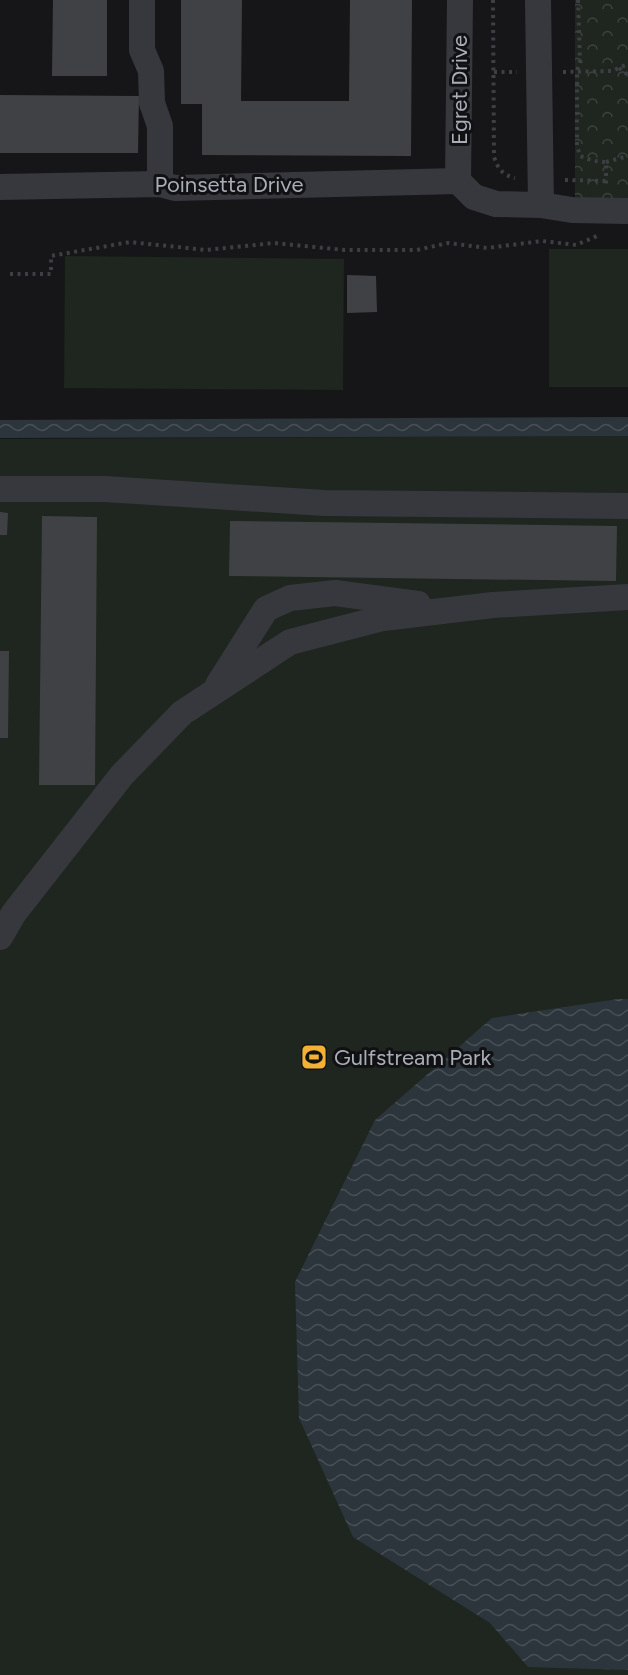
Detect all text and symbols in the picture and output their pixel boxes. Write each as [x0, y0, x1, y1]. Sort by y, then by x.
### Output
street label: Egret Drive [446, 35, 473, 145]
street label: Poinsetta Drive [154, 171, 304, 198]
sports icon: Gulfstream Park [299, 1042, 329, 1072]
place label: Gulfstream Park [334, 1044, 492, 1071]

